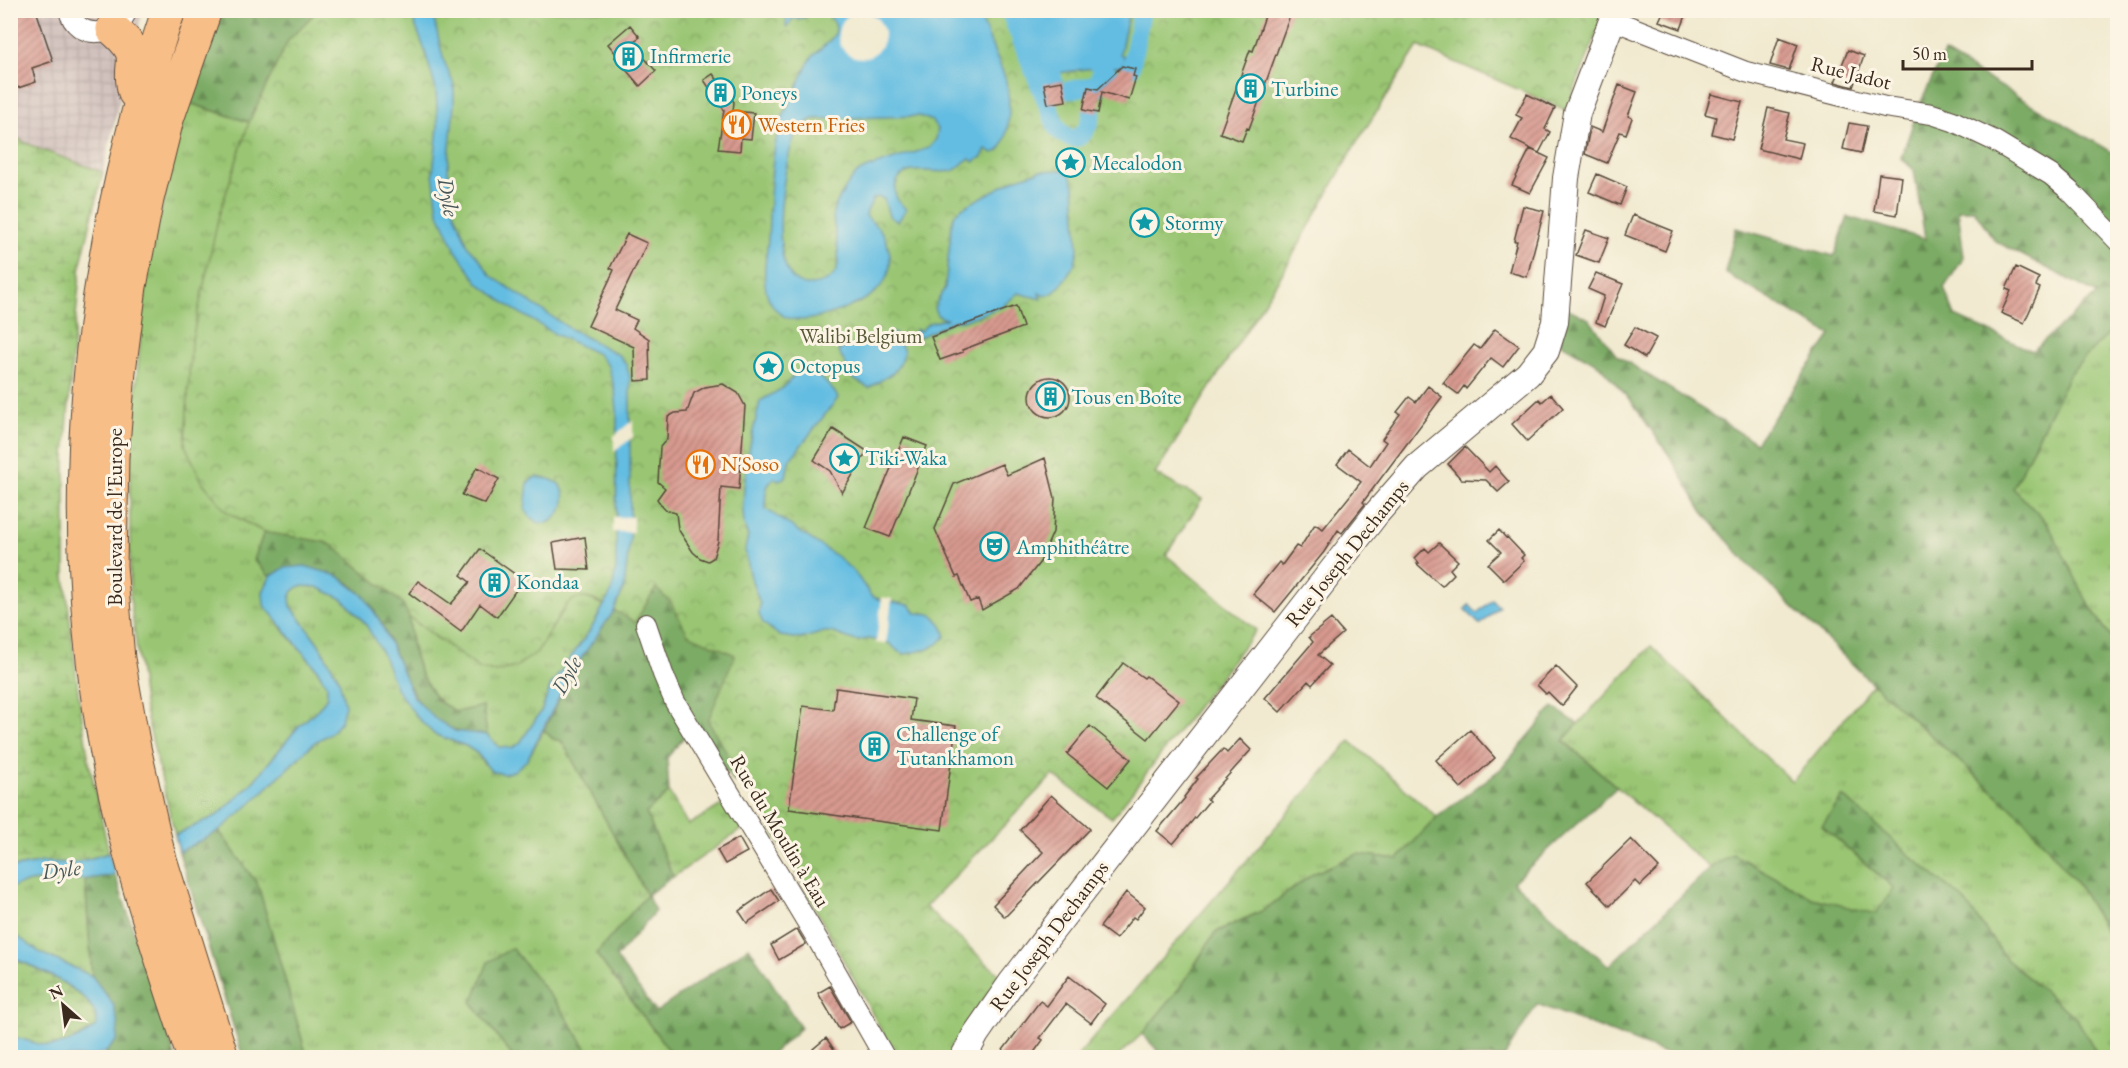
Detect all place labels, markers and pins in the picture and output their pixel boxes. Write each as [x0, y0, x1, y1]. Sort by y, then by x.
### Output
building icon: Infirmerie [613, 40, 645, 72]
place label: Infirmerie [650, 42, 731, 69]
building icon: Turbine [1234, 73, 1266, 105]
place label: Turbine [1271, 75, 1338, 102]
building icon: Poneys [704, 77, 736, 109]
place label: Poneys [741, 79, 797, 106]
restaurant icon: Western Fries [721, 109, 753, 141]
place label: Western Fries [758, 111, 865, 138]
place icon: Mecalodon [1055, 147, 1087, 179]
place label: Mecalodon [1092, 149, 1183, 176]
place icon: Stormy [1128, 207, 1160, 239]
place label: Stormy [1165, 209, 1224, 236]
place icon: Octopus [753, 350, 785, 382]
place label: Octopus [790, 352, 861, 379]
building icon: Tous en Boîte [1034, 381, 1066, 413]
place label: Tous en Boîte [1071, 383, 1181, 410]
place icon: Tiki-Waka [828, 442, 860, 474]
place label: Tiki-Waka [865, 444, 948, 471]
restaurant icon: N'Soso [684, 448, 716, 480]
place label: N'Soso [721, 450, 779, 477]
theatre icon: Amphithéâtre [979, 531, 1011, 563]
place label: Amphithéâtre [1015, 533, 1129, 560]
building icon: Kondaa [479, 566, 511, 598]
place label: Kondaa [516, 568, 580, 595]
place label: Challenge of Tutankhamon [896, 720, 1014, 771]
building icon: Challenge of Tutankhamon [859, 730, 891, 762]

